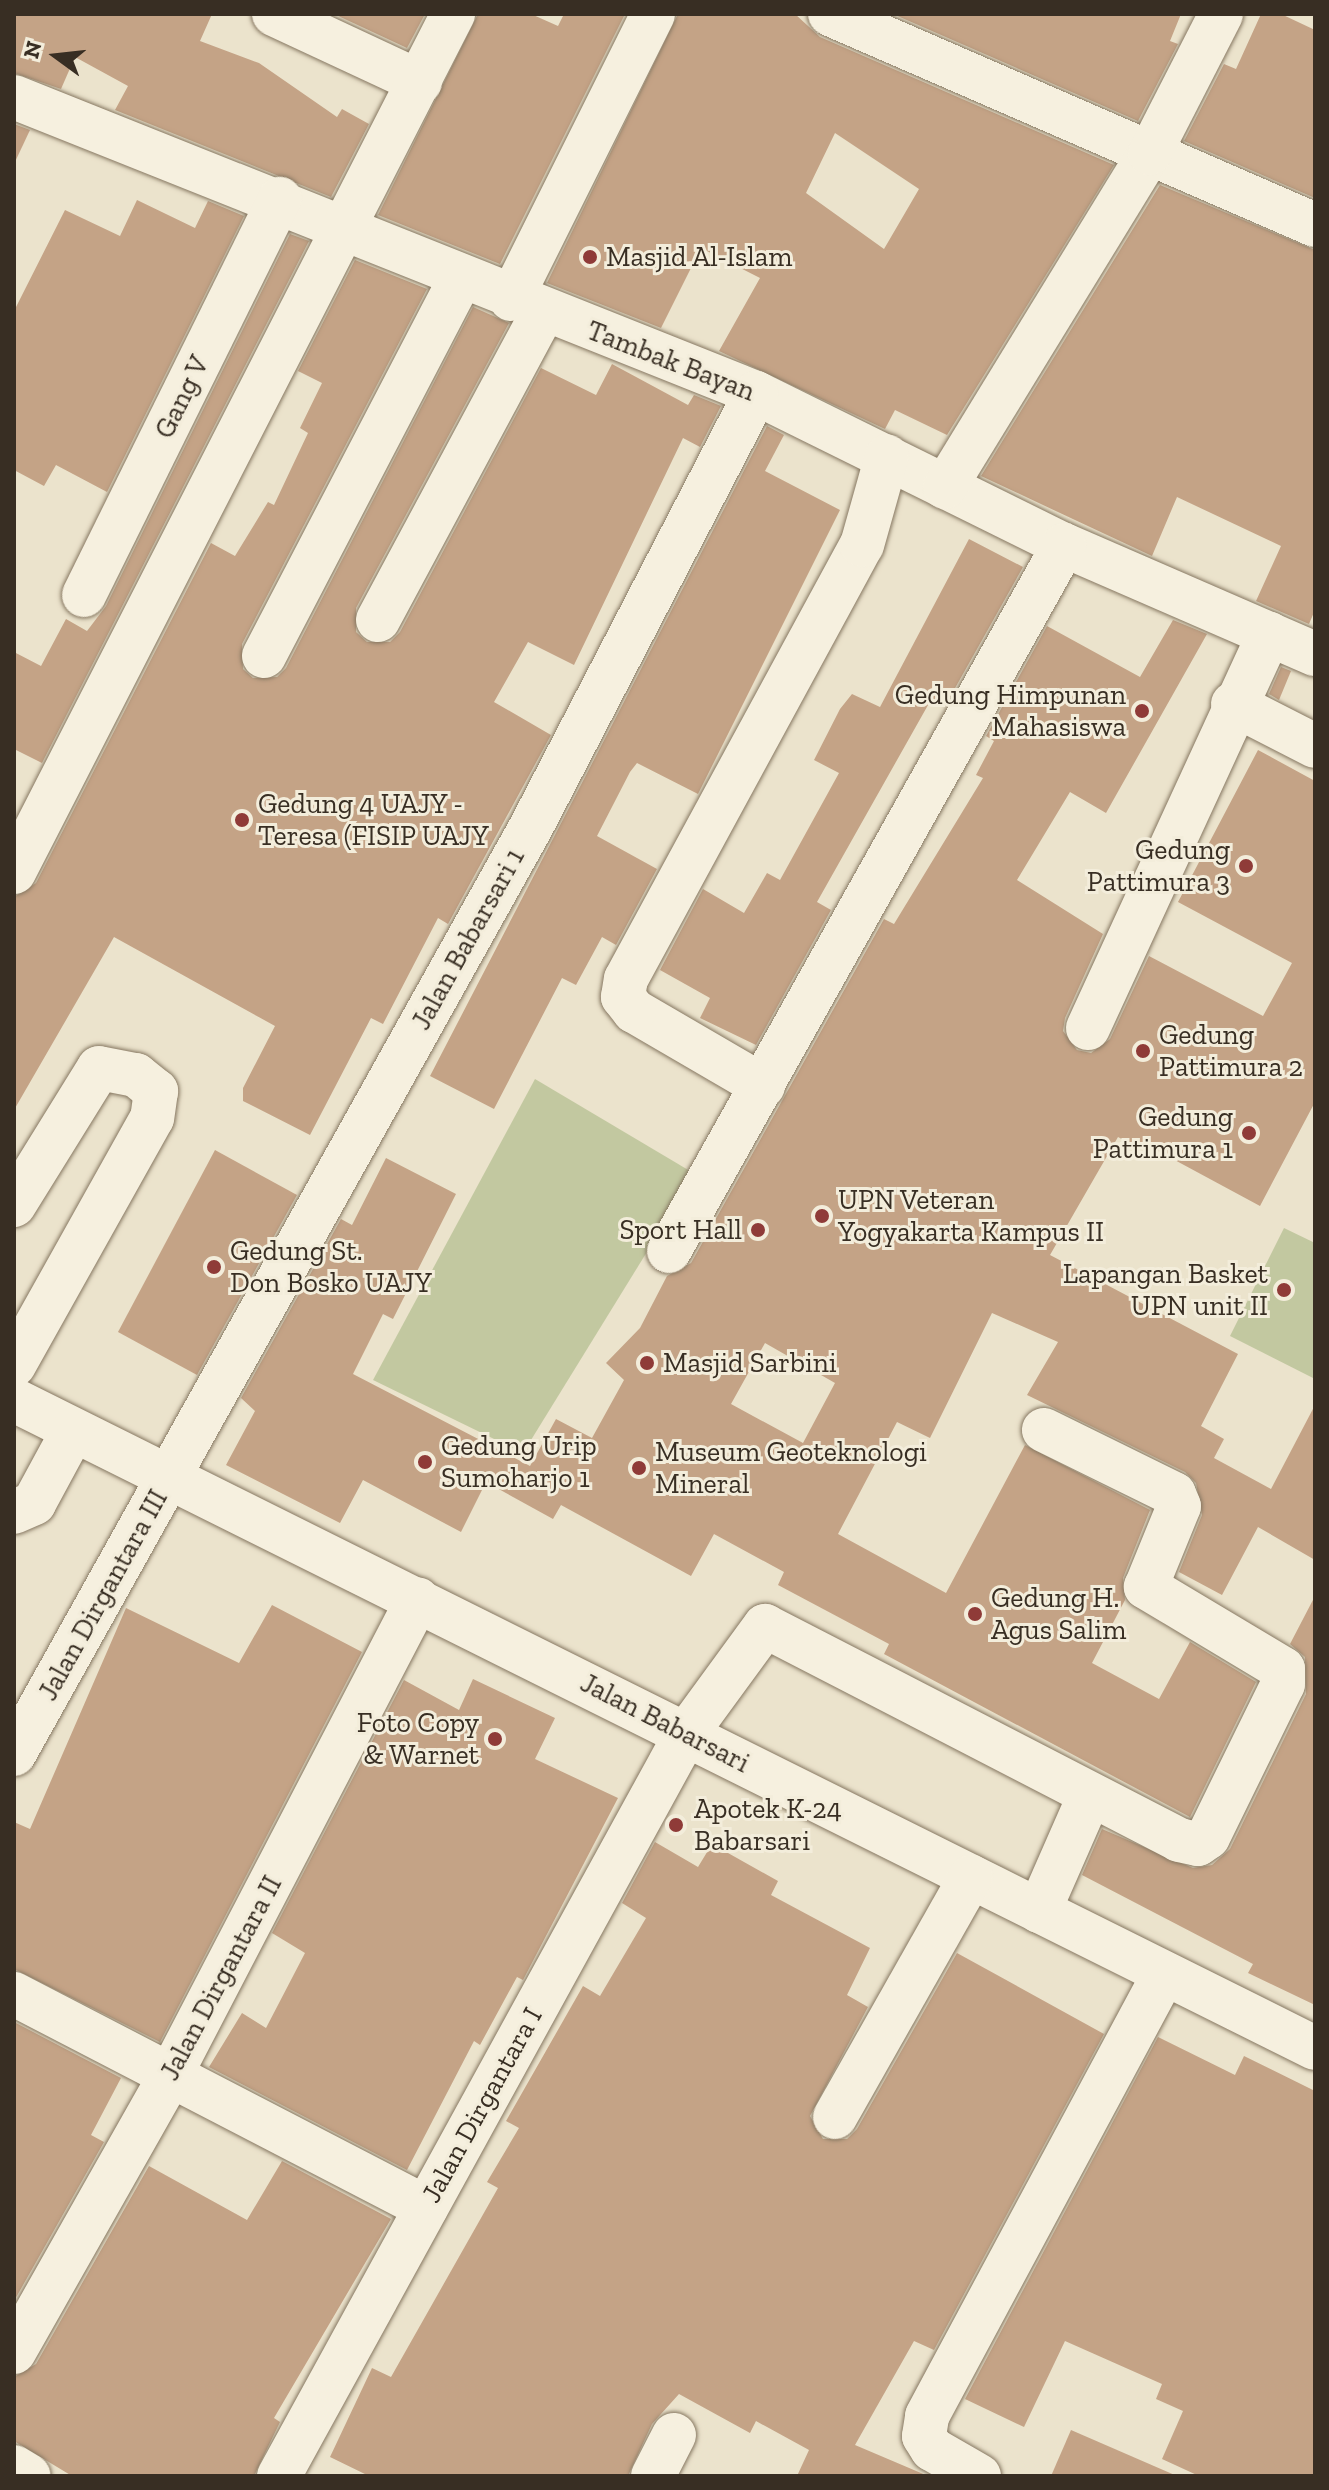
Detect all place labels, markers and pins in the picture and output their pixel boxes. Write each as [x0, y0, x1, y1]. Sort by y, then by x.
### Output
place label: Masjid Al-Islam [606, 240, 793, 274]
marker: Masjid Al-Islam [581, 248, 599, 266]
place label: Gedung Himpunan Mahasiswa [895, 678, 1126, 744]
marker: Gedung Himpunan Mahasiswa [1133, 702, 1151, 720]
place label: Gedung 4 UAJY - Teresa (FISIP UAJY [258, 787, 489, 853]
marker: Gedung 4 UAJY - Teresa (FISIP UAJY [233, 811, 251, 829]
place label: Gedung Pattimura 3 [1087, 833, 1230, 899]
marker: Gedung Pattimura 3 [1237, 857, 1255, 875]
place label: Gedung Pattimura 2 [1159, 1018, 1303, 1084]
marker: Gedung Pattimura 2 [1134, 1042, 1152, 1060]
place label: Gedung Pattimura 1 [1093, 1100, 1233, 1166]
marker: Gedung Pattimura 1 [1240, 1124, 1258, 1142]
place label: UPN Veteran Yogyakarta Kampus II [838, 1183, 1104, 1249]
marker: UPN Veteran Yogyakarta Kampus II [813, 1207, 831, 1225]
place label: Sport Hall [620, 1213, 742, 1247]
marker: Sport Hall [749, 1221, 767, 1239]
place label: Gedung St. Don Bosko UAJY [230, 1234, 432, 1300]
place label: Lapangan Basket UPN unit II [1063, 1257, 1268, 1323]
marker: Gedung St. Don Bosko UAJY [205, 1258, 223, 1276]
marker: Lapangan Basket UPN unit II [1275, 1281, 1293, 1299]
place label: Masjid Sarbini [663, 1346, 837, 1380]
marker: Masjid Sarbini [638, 1354, 656, 1372]
place label: Gedung Urip Sumoharjo 1 [441, 1429, 597, 1495]
place label: Museum Geoteknologi Mineral [655, 1435, 927, 1501]
marker: Gedung Urip Sumoharjo 1 [416, 1453, 434, 1471]
marker: Museum Geoteknologi Mineral [630, 1459, 648, 1477]
place label: Gedung H. Agus Salim [991, 1581, 1126, 1647]
marker: Gedung H. Agus Salim [966, 1605, 984, 1623]
place label: Foto Copy & Warnet [357, 1706, 479, 1772]
marker: Foto Copy & Warnet [486, 1730, 504, 1748]
place label: Apotek K-24 Babarsari [694, 1792, 842, 1858]
marker: Apotek K-24 Babarsari [665, 1814, 687, 1836]

